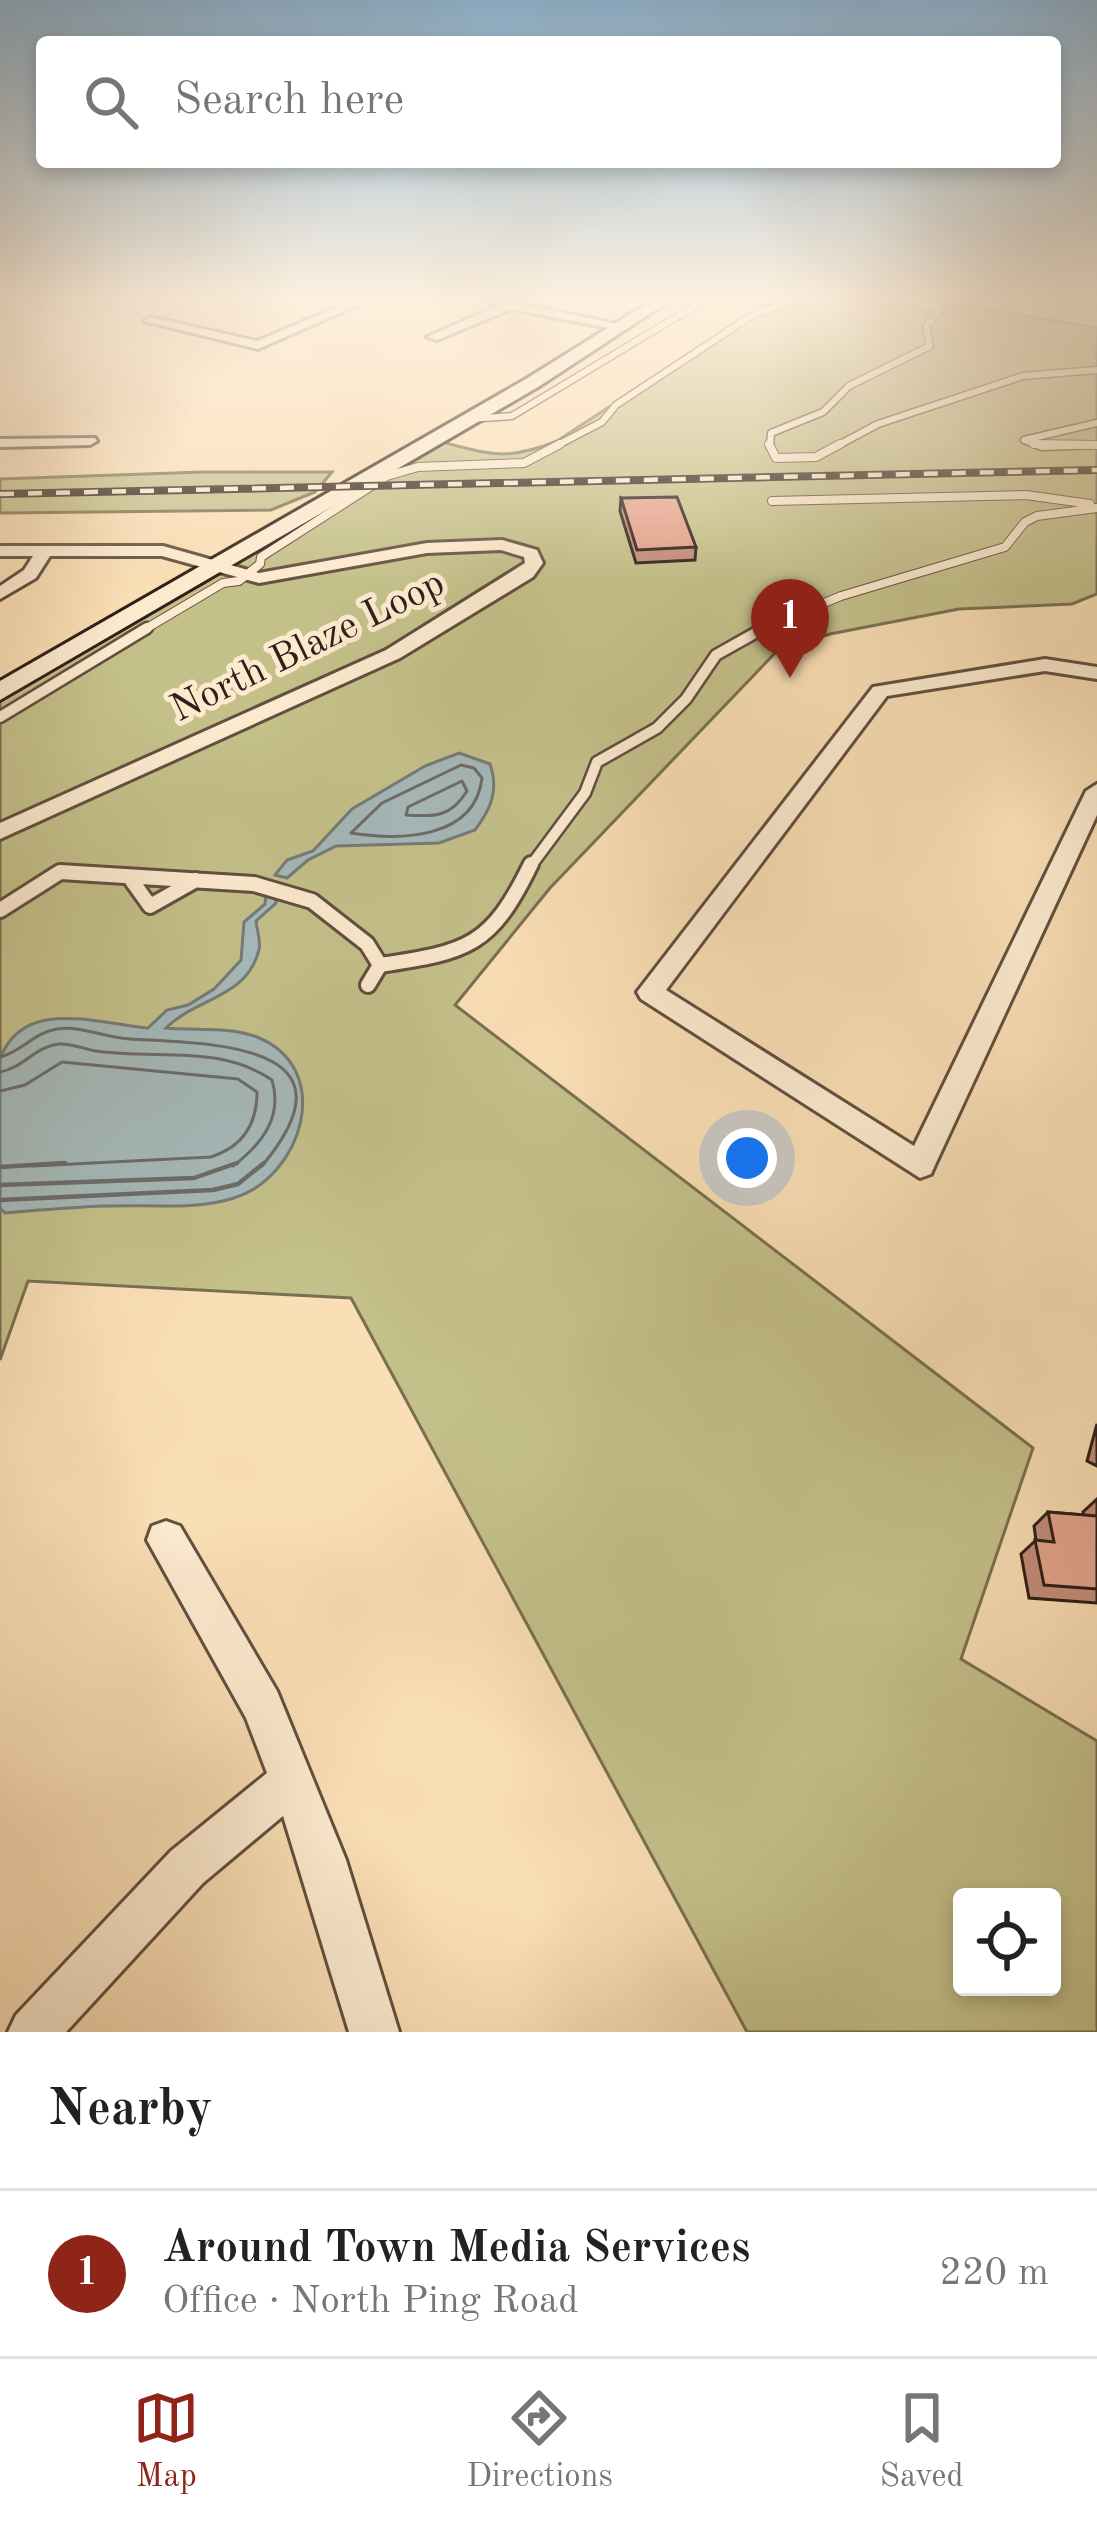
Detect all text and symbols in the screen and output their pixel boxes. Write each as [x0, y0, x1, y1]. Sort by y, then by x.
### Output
search box [36, 36, 1061, 168]
icon: search [78, 69, 144, 135]
text: Search here [174, 79, 404, 124]
street label: North Blaze Loop [165, 564, 451, 730]
pin: 1 [751, 579, 829, 678]
your location [717, 1128, 777, 1188]
map controls [953, 1888, 1061, 1996]
button: locate [953, 1888, 1061, 1996]
text: Nearby [48, 2085, 213, 2136]
text: Around Town Media Services [162, 2227, 750, 2272]
text: 1 [76, 2254, 98, 2293]
text: 220 m [939, 2254, 1049, 2293]
text: Office · North Ping Road [162, 2282, 579, 2321]
tab: Map [133, 2385, 199, 2498]
tab: Directions [466, 2385, 613, 2498]
tab: Saved [880, 2385, 964, 2498]

